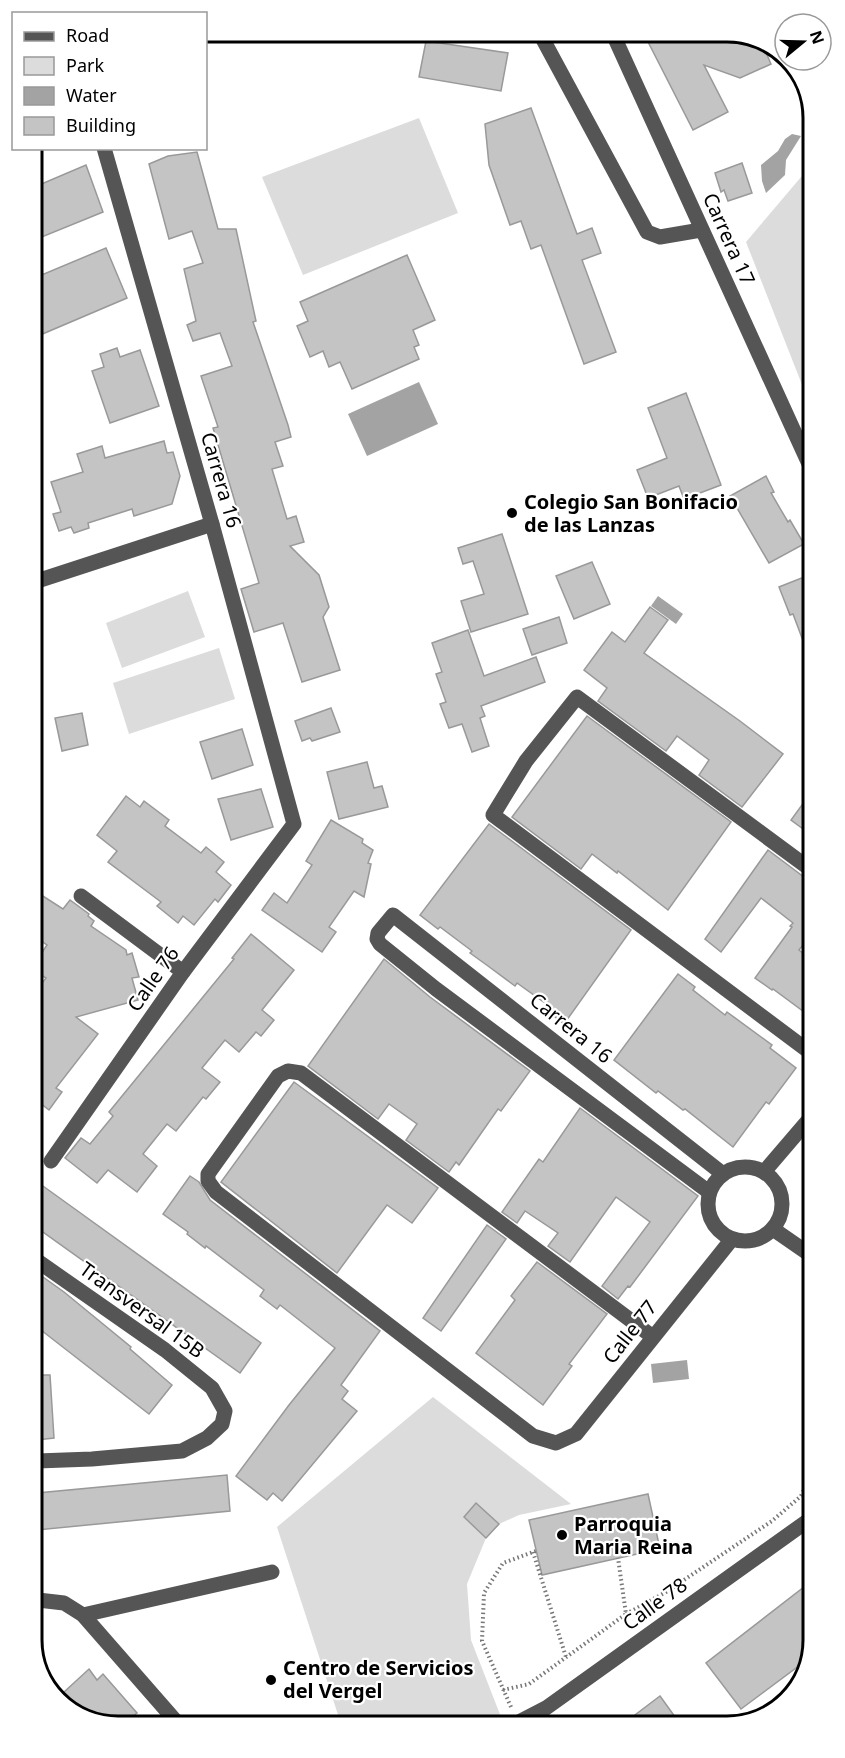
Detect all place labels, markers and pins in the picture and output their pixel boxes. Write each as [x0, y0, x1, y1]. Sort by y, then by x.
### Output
place label: Colegio San Bonifacio de las Lanzas [524, 488, 738, 538]
marker: Colegio San Bonifacio de las Lanzas [505, 506, 519, 520]
place label: Parroquia Maria Reina [574, 1510, 693, 1560]
marker: Parroquia Maria Reina [555, 1528, 569, 1542]
place label: Centro de Servicios del Vergel [283, 1654, 474, 1704]
marker: Centro de Servicios del Vergel [264, 1673, 278, 1687]

